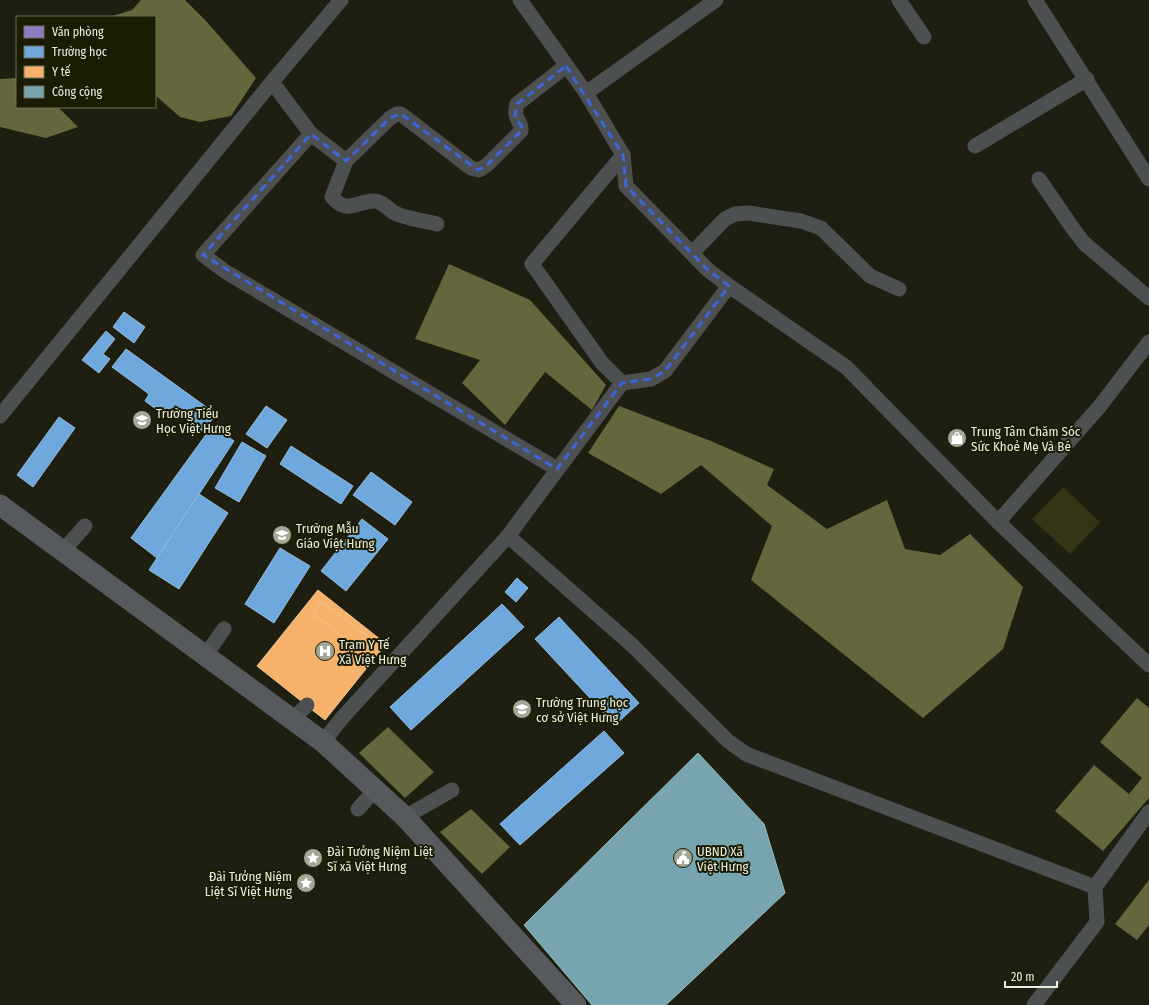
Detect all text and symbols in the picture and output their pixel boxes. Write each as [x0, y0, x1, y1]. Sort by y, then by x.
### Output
legend [16, 16, 156, 108]
text: Văn phòng [52, 25, 104, 39]
text: Trường học [52, 45, 107, 59]
text: Y tế [52, 64, 71, 79]
text: Công cộng [52, 85, 102, 99]
place label: Trường Tiểu Học Việt Hưng [156, 405, 232, 436]
school or university icon: Trường Tiểu Học Việt Hưng [131, 409, 153, 431]
place label: Trung Tâm Chăm Sóc Sức Khoẻ Mẹ Và Bé [971, 424, 1081, 454]
shop icon: Trung Tâm Chăm Sóc Sức Khoẻ Mẹ Và Bé [946, 427, 968, 449]
place label: Trường Mẫu Giáo Việt Hưng [296, 521, 376, 551]
school or university icon: Trường Mẫu Giáo Việt Hưng [271, 524, 293, 546]
place label: Trạm Y Tế Xã Việt Hưng [339, 637, 407, 667]
hospital icon: Trạm Y Tế Xã Việt Hưng [314, 640, 336, 662]
place label: Trường Trung học cơ sở Việt Hưng [536, 695, 629, 725]
school or university icon: Trường Trung học cơ sở Việt Hưng [511, 698, 533, 720]
place label: Đài Tưởng Niệm Liệt Sĩ xã Việt Hưng [327, 844, 434, 874]
place label: UBND Xã Việt Hưng [697, 844, 750, 874]
place icon: Đài Tưởng Niệm Liệt Sĩ xã Việt Hưng [302, 847, 324, 869]
public building icon: UBND Xã Việt Hưng [672, 847, 694, 869]
place label: Đài Tưởng Niệm Liệt Sĩ Việt Hưng [205, 869, 293, 899]
place icon: Đài Tưởng Niệm Liệt Sĩ Việt Hưng [295, 872, 317, 894]
scale bar [1005, 963, 1057, 989]
text: 20 m [1011, 970, 1035, 984]

